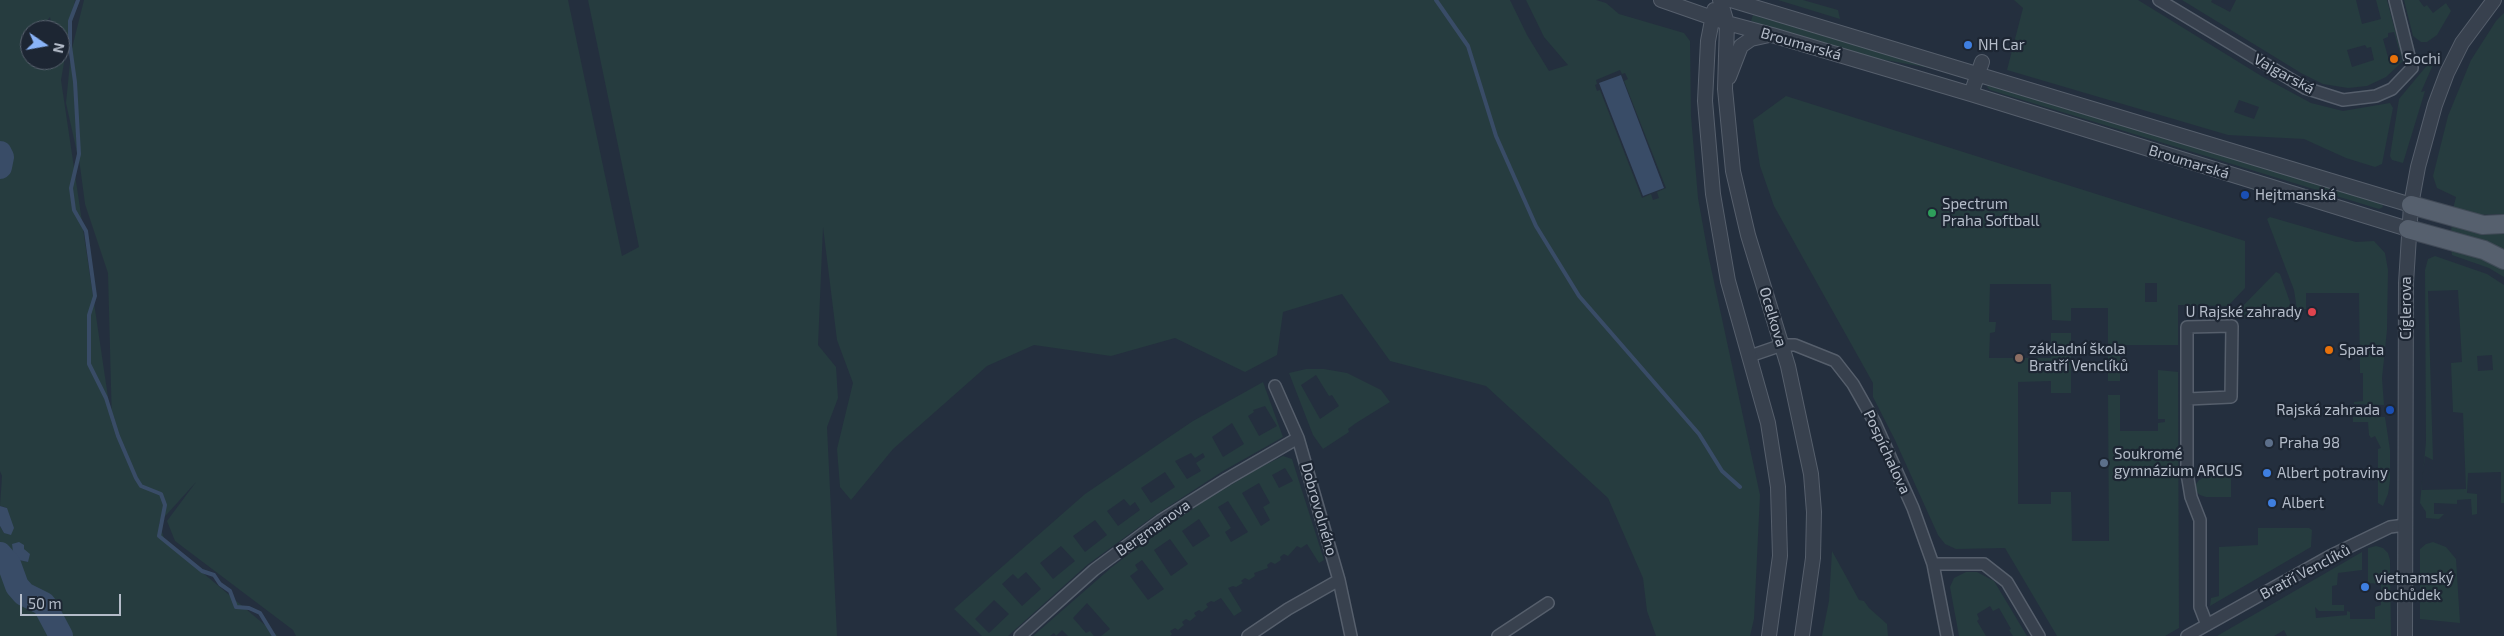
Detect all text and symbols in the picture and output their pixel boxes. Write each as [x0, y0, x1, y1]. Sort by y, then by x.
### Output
north arrow [20, 20, 70, 70]
street label: Broumarská [1759, 24, 1843, 64]
place label: NH Car [1978, 36, 2025, 54]
marker: NH Car [1962, 39, 1974, 51]
text: N [50, 41, 69, 55]
street label: Vajgarská [2250, 50, 2318, 98]
place label: Sochi [2404, 50, 2441, 68]
marker: Sochi [2388, 53, 2400, 65]
street label: Broumarská [2147, 141, 2231, 183]
place label: Hejtmanská [2255, 186, 2336, 204]
marker: Hejtmanská [2239, 189, 2251, 201]
place label: Spectrum Praha Softball [1942, 195, 2039, 230]
marker: Spectrum Praha Softball [1926, 207, 1938, 219]
street label: Cíglerova [2397, 276, 2415, 340]
street label: Ocelkova [1755, 285, 1791, 349]
place label: U Rajské zahrady [2186, 303, 2302, 321]
marker: U Rajské zahrady [2306, 306, 2318, 318]
place label: základní škola Bratří Venclíků [2029, 340, 2128, 375]
place label: Sparta [2339, 341, 2384, 359]
marker: Sparta [2323, 344, 2335, 356]
marker: základní škola Bratří Venclíků [2013, 352, 2025, 364]
place label: Rajská zahrada [2276, 401, 2380, 419]
marker: Rajská zahrada [2384, 404, 2396, 416]
street label: Pospíchalova [1860, 407, 1914, 497]
place label: Praha 98 [2279, 434, 2340, 452]
marker: Praha 98 [2263, 437, 2275, 449]
place label: Soukromé gymnázium ARCUS [2114, 445, 2242, 480]
marker: Soukromé gymnázium ARCUS [2098, 457, 2110, 469]
street label: Dobrovolného [1297, 460, 1341, 558]
place label: Albert potraviny [2277, 464, 2388, 482]
marker: Albert potraviny [2261, 467, 2273, 479]
place label: Albert [2282, 494, 2324, 512]
street label: Bergmanova [1112, 496, 1194, 560]
marker: Albert [2266, 497, 2278, 509]
street label: Bratří Venclíků [2257, 541, 2353, 603]
place label: vietnamský obchůdek [2375, 569, 2454, 604]
marker: vietnamský obchůdek [2359, 581, 2371, 593]
scale bar [22, 584, 124, 616]
text: 50 m [28, 594, 62, 612]

